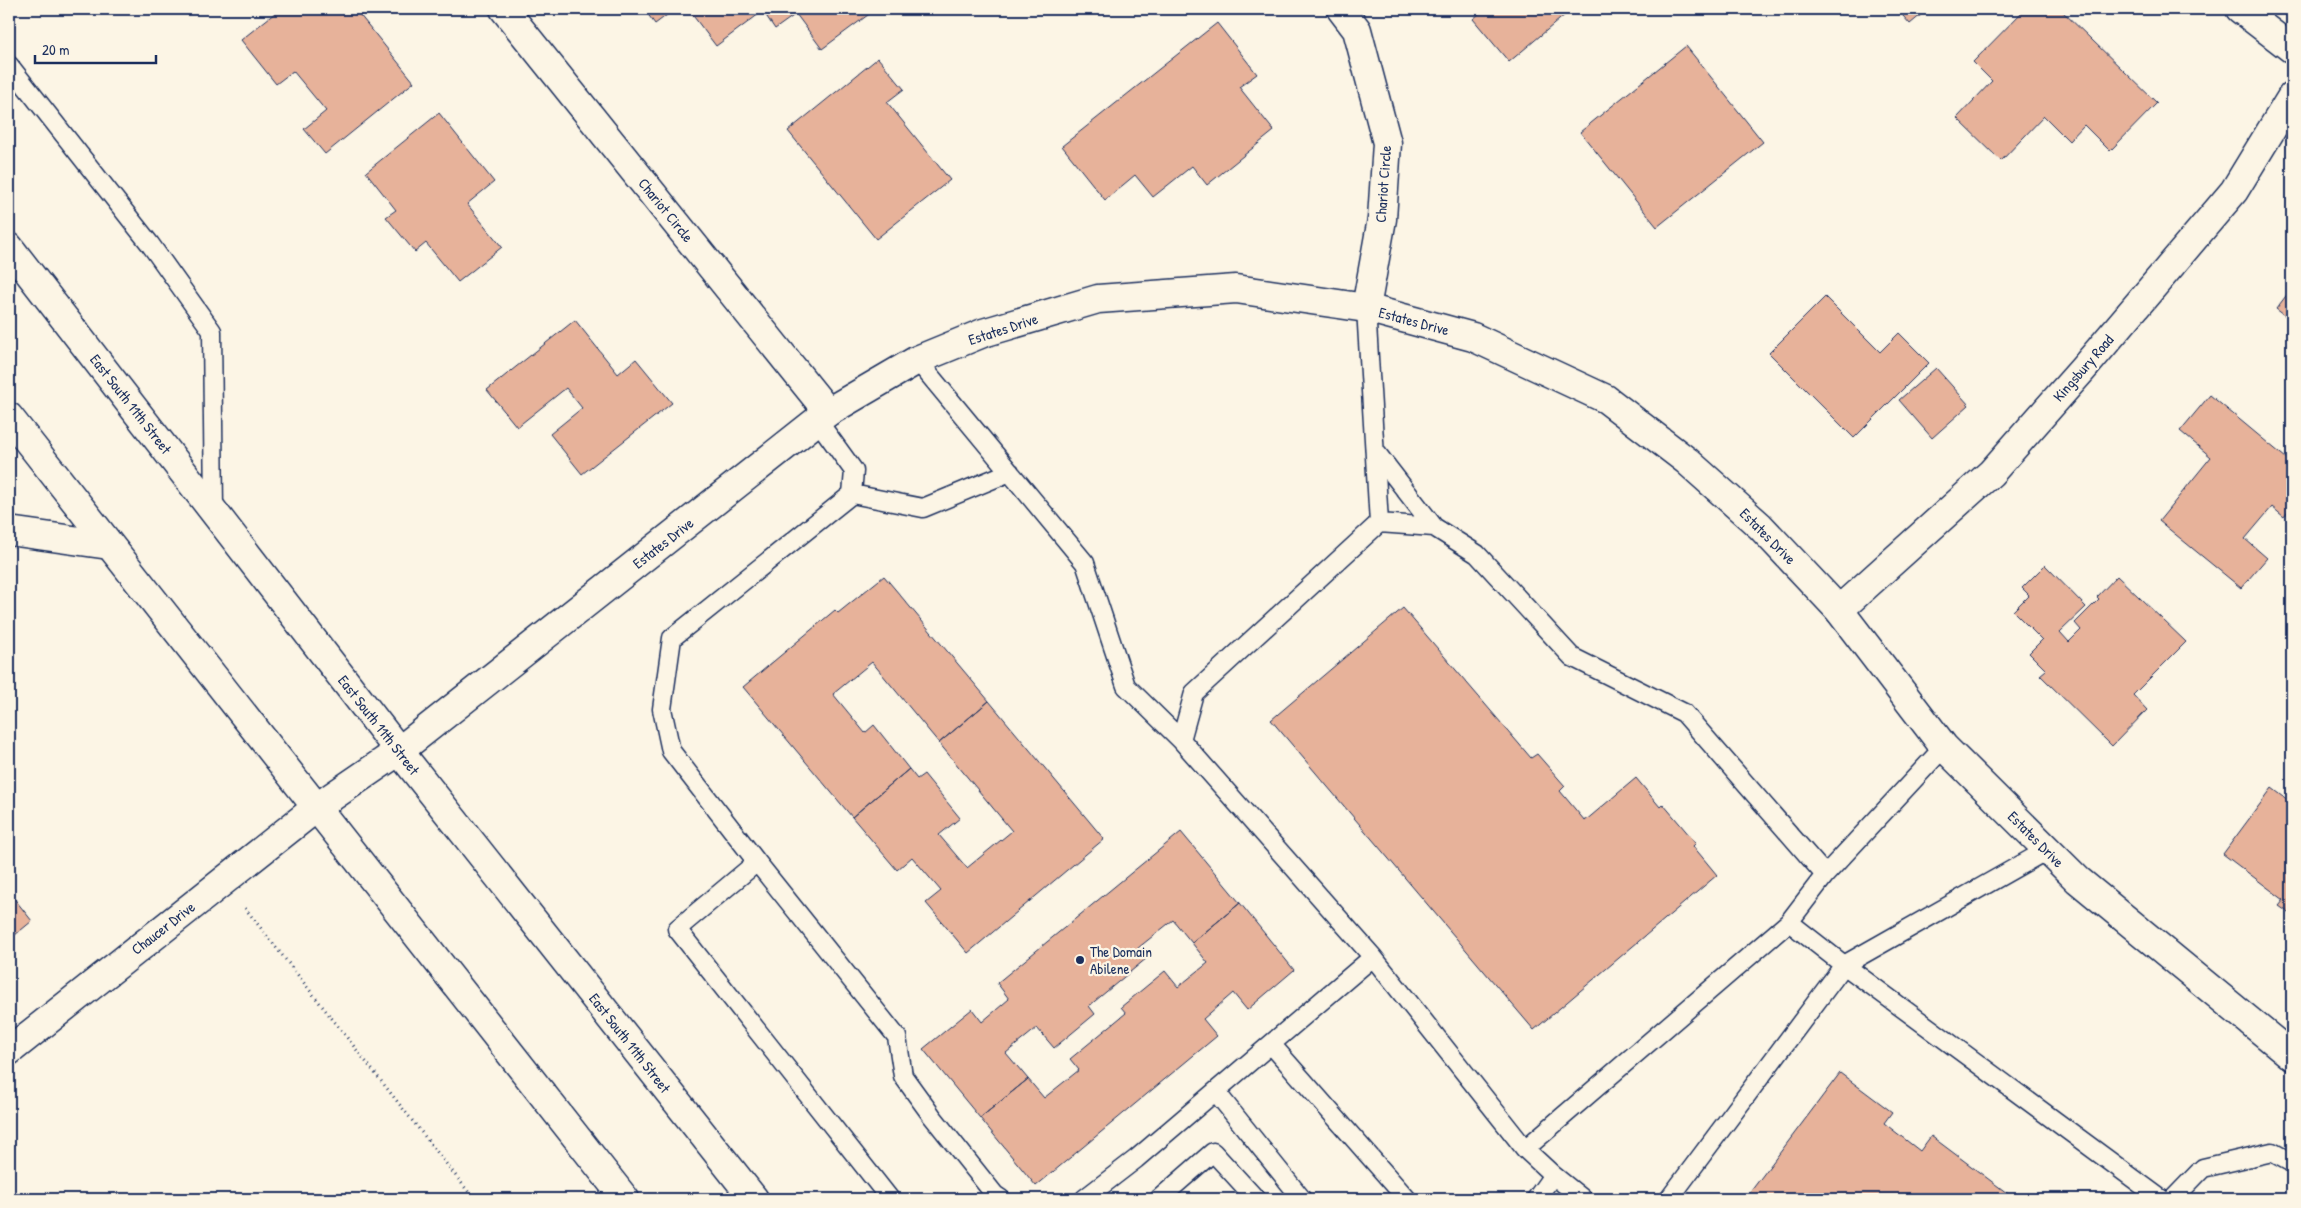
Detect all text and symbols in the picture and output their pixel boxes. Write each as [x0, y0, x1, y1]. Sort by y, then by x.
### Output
scale bar [35, 32, 156, 64]
text: 20 m [42, 39, 69, 60]
street label: Chariot Circle [1370, 145, 1396, 223]
street label: Chariot Circle [634, 173, 699, 247]
street label: Estates Drive [1376, 302, 1452, 340]
street label: Estates Drive [966, 308, 1041, 350]
street label: Kingsbury Road [2048, 330, 2118, 406]
street label: East South 11th Street [85, 350, 177, 459]
street label: Estates Drive [1735, 503, 1801, 569]
street label: Estates Drive [628, 513, 698, 573]
street label: East South 11th Street [333, 671, 425, 780]
street label: Estates Drive [2003, 806, 2069, 872]
street label: Chaucer Drive [127, 896, 199, 960]
place label: The Domain Abilene [1090, 941, 1152, 979]
marker: The Domain Abilene [1074, 954, 1086, 966]
street label: East South 11th Street [584, 989, 676, 1098]

